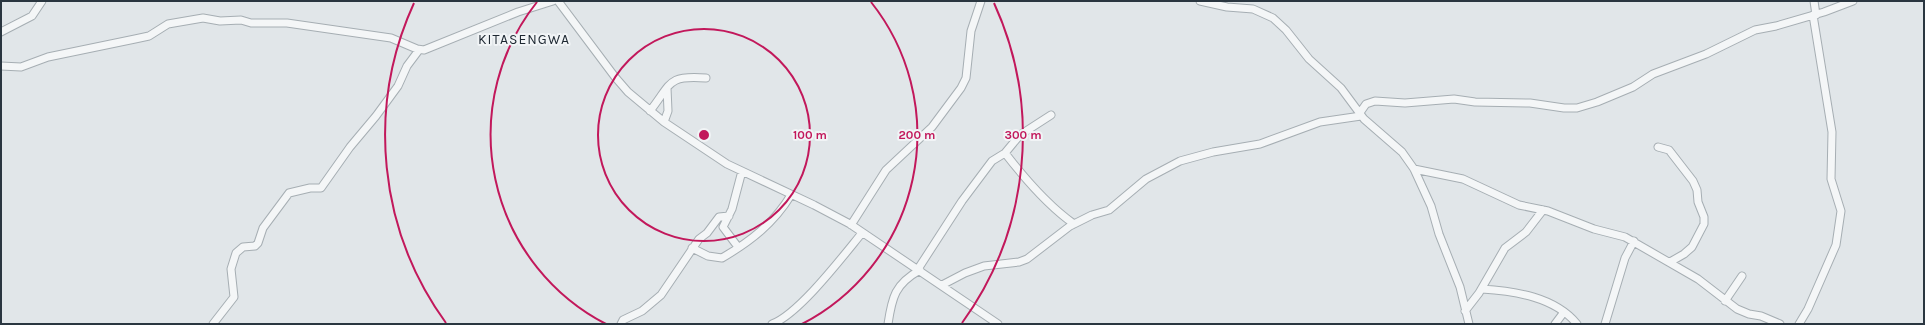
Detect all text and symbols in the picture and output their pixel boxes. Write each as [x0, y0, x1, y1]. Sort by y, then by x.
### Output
district label: KITASENGWA [478, 31, 570, 48]
centre of rings [697, 128, 711, 142]
text: 100 m [793, 128, 827, 142]
text: 200 m [899, 128, 935, 142]
text: 300 m [1004, 128, 1042, 142]

